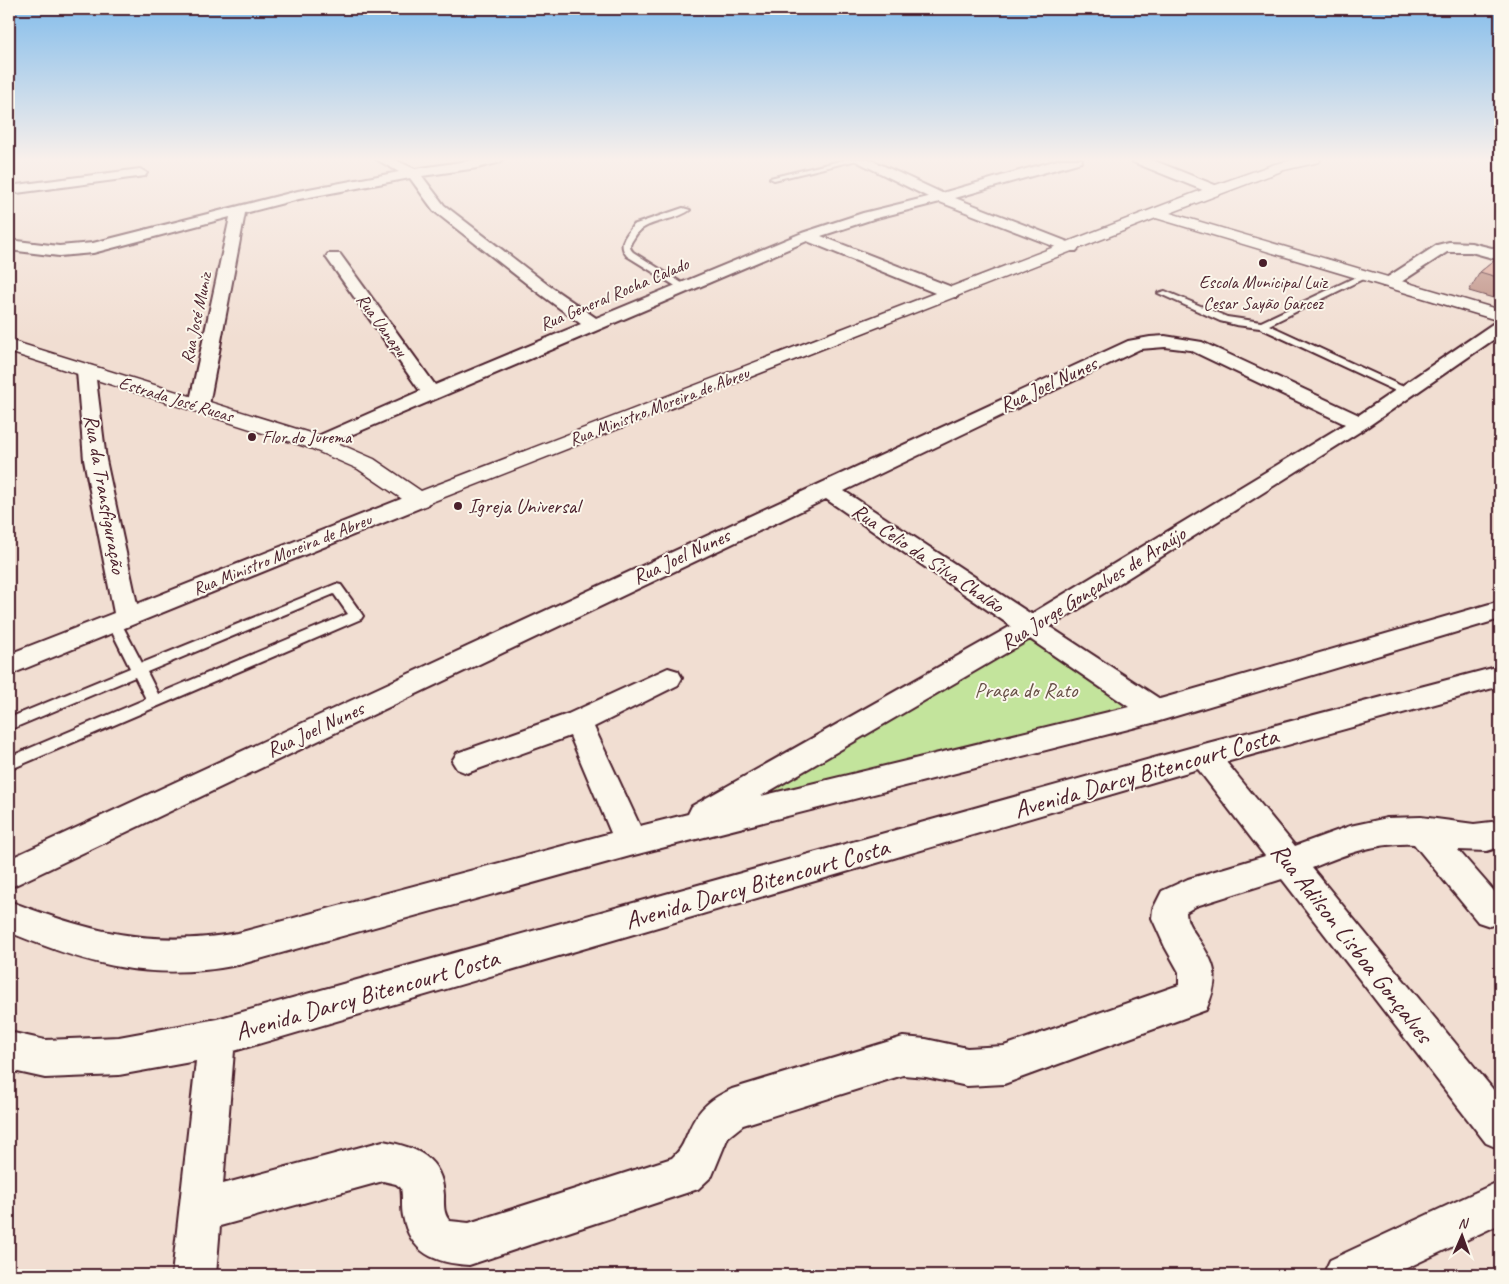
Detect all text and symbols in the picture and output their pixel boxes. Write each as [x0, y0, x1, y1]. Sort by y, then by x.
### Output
street label: Rua General Rocha Calado [536, 252, 693, 335]
marker: Escola Municipal Luiz Cesar Sayão Garcez [1257, 257, 1269, 269]
street label: Rua José Muniz [176, 268, 217, 365]
place label: Escola Municipal Luiz Cesar Sayão Garcez [1199, 271, 1329, 314]
street label: Rua Uanapu [352, 289, 413, 362]
street label: Rua Joel Nunes [995, 349, 1103, 418]
street label: Rua Ministro Moreira de Abreu [566, 361, 753, 450]
street label: Estrada José Rucas [116, 371, 238, 427]
street label: Rua da Transfiguração [78, 413, 132, 577]
place label: Flor do Jurema [262, 426, 353, 448]
marker: Flor do Jurema [246, 431, 258, 443]
place label: Igreja Universal [468, 493, 583, 519]
street label: Rua Celio da Silva Chalão [847, 498, 1010, 619]
marker: Igreja Universal [452, 500, 464, 512]
street label: Rua Ministro Moreira de Abreu [189, 508, 376, 600]
street label: Rua Jorge Gonçalves de Araújo [996, 520, 1192, 655]
street label: Rua Joel Nunes [628, 521, 736, 590]
park label: Praça do Rato [975, 677, 1079, 703]
street label: Rua Joel Nunes [262, 694, 370, 763]
street label: Avenida Darcy Bitencourt Costa [1010, 719, 1284, 826]
street label: Avenida Darcy Bitencourt Costa [621, 830, 895, 937]
street label: Rua Adilson Lisboa Gonçalves [1264, 836, 1442, 1052]
street label: Avenida Darcy Bitencourt Costa [231, 941, 505, 1048]
north arrow [1436, 1212, 1486, 1262]
text: N [1458, 1215, 1469, 1232]

